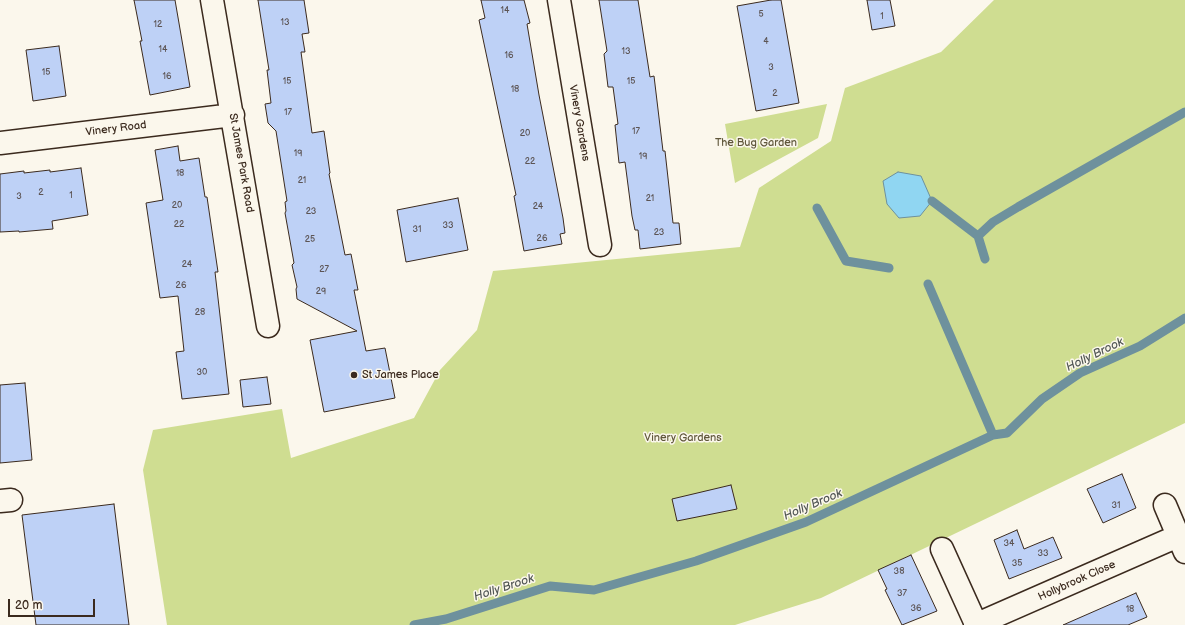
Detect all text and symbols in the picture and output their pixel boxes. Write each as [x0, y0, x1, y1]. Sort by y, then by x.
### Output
house number: 14 [501, 6, 509, 16]
house number: 5 [758, 10, 764, 20]
house number: 1 [880, 12, 884, 22]
house number: 13 [280, 18, 290, 28]
house number: 12 [154, 20, 162, 30]
house number: 4 [763, 37, 769, 47]
house number: 14 [159, 45, 167, 55]
house number: 13 [621, 47, 631, 57]
house number: 16 [505, 51, 513, 61]
house number: 3 [768, 63, 774, 73]
house number: 15 [42, 68, 50, 78]
house number: 16 [163, 72, 171, 82]
house number: 15 [283, 77, 291, 87]
house number: 15 [627, 77, 635, 87]
street label: Vinery Gardens [566, 84, 592, 162]
house number: 18 [511, 85, 519, 95]
house number: 2 [772, 89, 778, 99]
house number: 17 [284, 108, 292, 118]
street label: St James Park Road [226, 112, 256, 214]
street label: Vinery Road [85, 119, 147, 139]
house number: 17 [632, 127, 640, 137]
house number: 20 [520, 129, 530, 139]
park label: The Bug Garden [715, 136, 797, 150]
house number: 19 [294, 149, 302, 159]
house number: 19 [639, 152, 647, 162]
house number: 22 [525, 157, 535, 167]
house number: 18 [176, 169, 184, 179]
house number: 21 [298, 176, 306, 186]
house number: 2 [38, 188, 44, 198]
house number: 1 [69, 191, 73, 201]
house number: 3 [16, 192, 22, 202]
house number: 21 [646, 194, 654, 204]
house number: 20 [172, 201, 182, 211]
house number: 24 [533, 202, 543, 212]
house number: 23 [306, 207, 316, 217]
house number: 22 [174, 220, 184, 230]
house number: 33 [442, 221, 454, 231]
house number: 31 [412, 225, 422, 235]
house number: 23 [654, 228, 664, 238]
house number: 26 [537, 234, 547, 244]
house number: 25 [305, 235, 315, 245]
house number: 24 [182, 260, 192, 270]
house number: 27 [319, 265, 329, 275]
house number: 26 [176, 281, 186, 291]
house number: 29 [316, 287, 326, 297]
house number: 28 [195, 308, 205, 318]
water label: Holly Brook [1064, 335, 1126, 375]
house number: 30 [197, 368, 207, 378]
place label: St James Place [362, 368, 439, 382]
marker: St James Place [349, 370, 359, 380]
park label: Vinery Gardens [644, 431, 722, 445]
water label: Holly Brook [782, 486, 844, 524]
house number: 31 [1111, 501, 1121, 511]
house number: 34 [1003, 539, 1015, 549]
house number: 33 [1037, 549, 1049, 559]
street label: Hollybrook Close [1036, 558, 1118, 604]
house number: 35 [1012, 559, 1022, 569]
house number: 38 [894, 567, 904, 577]
water label: Holly Brook [472, 572, 536, 604]
house number: 37 [897, 589, 907, 599]
scale bar [10, 591, 97, 617]
text: 20 m [15, 598, 42, 613]
house number: 36 [910, 604, 922, 614]
house number: 18 [1126, 605, 1134, 615]

